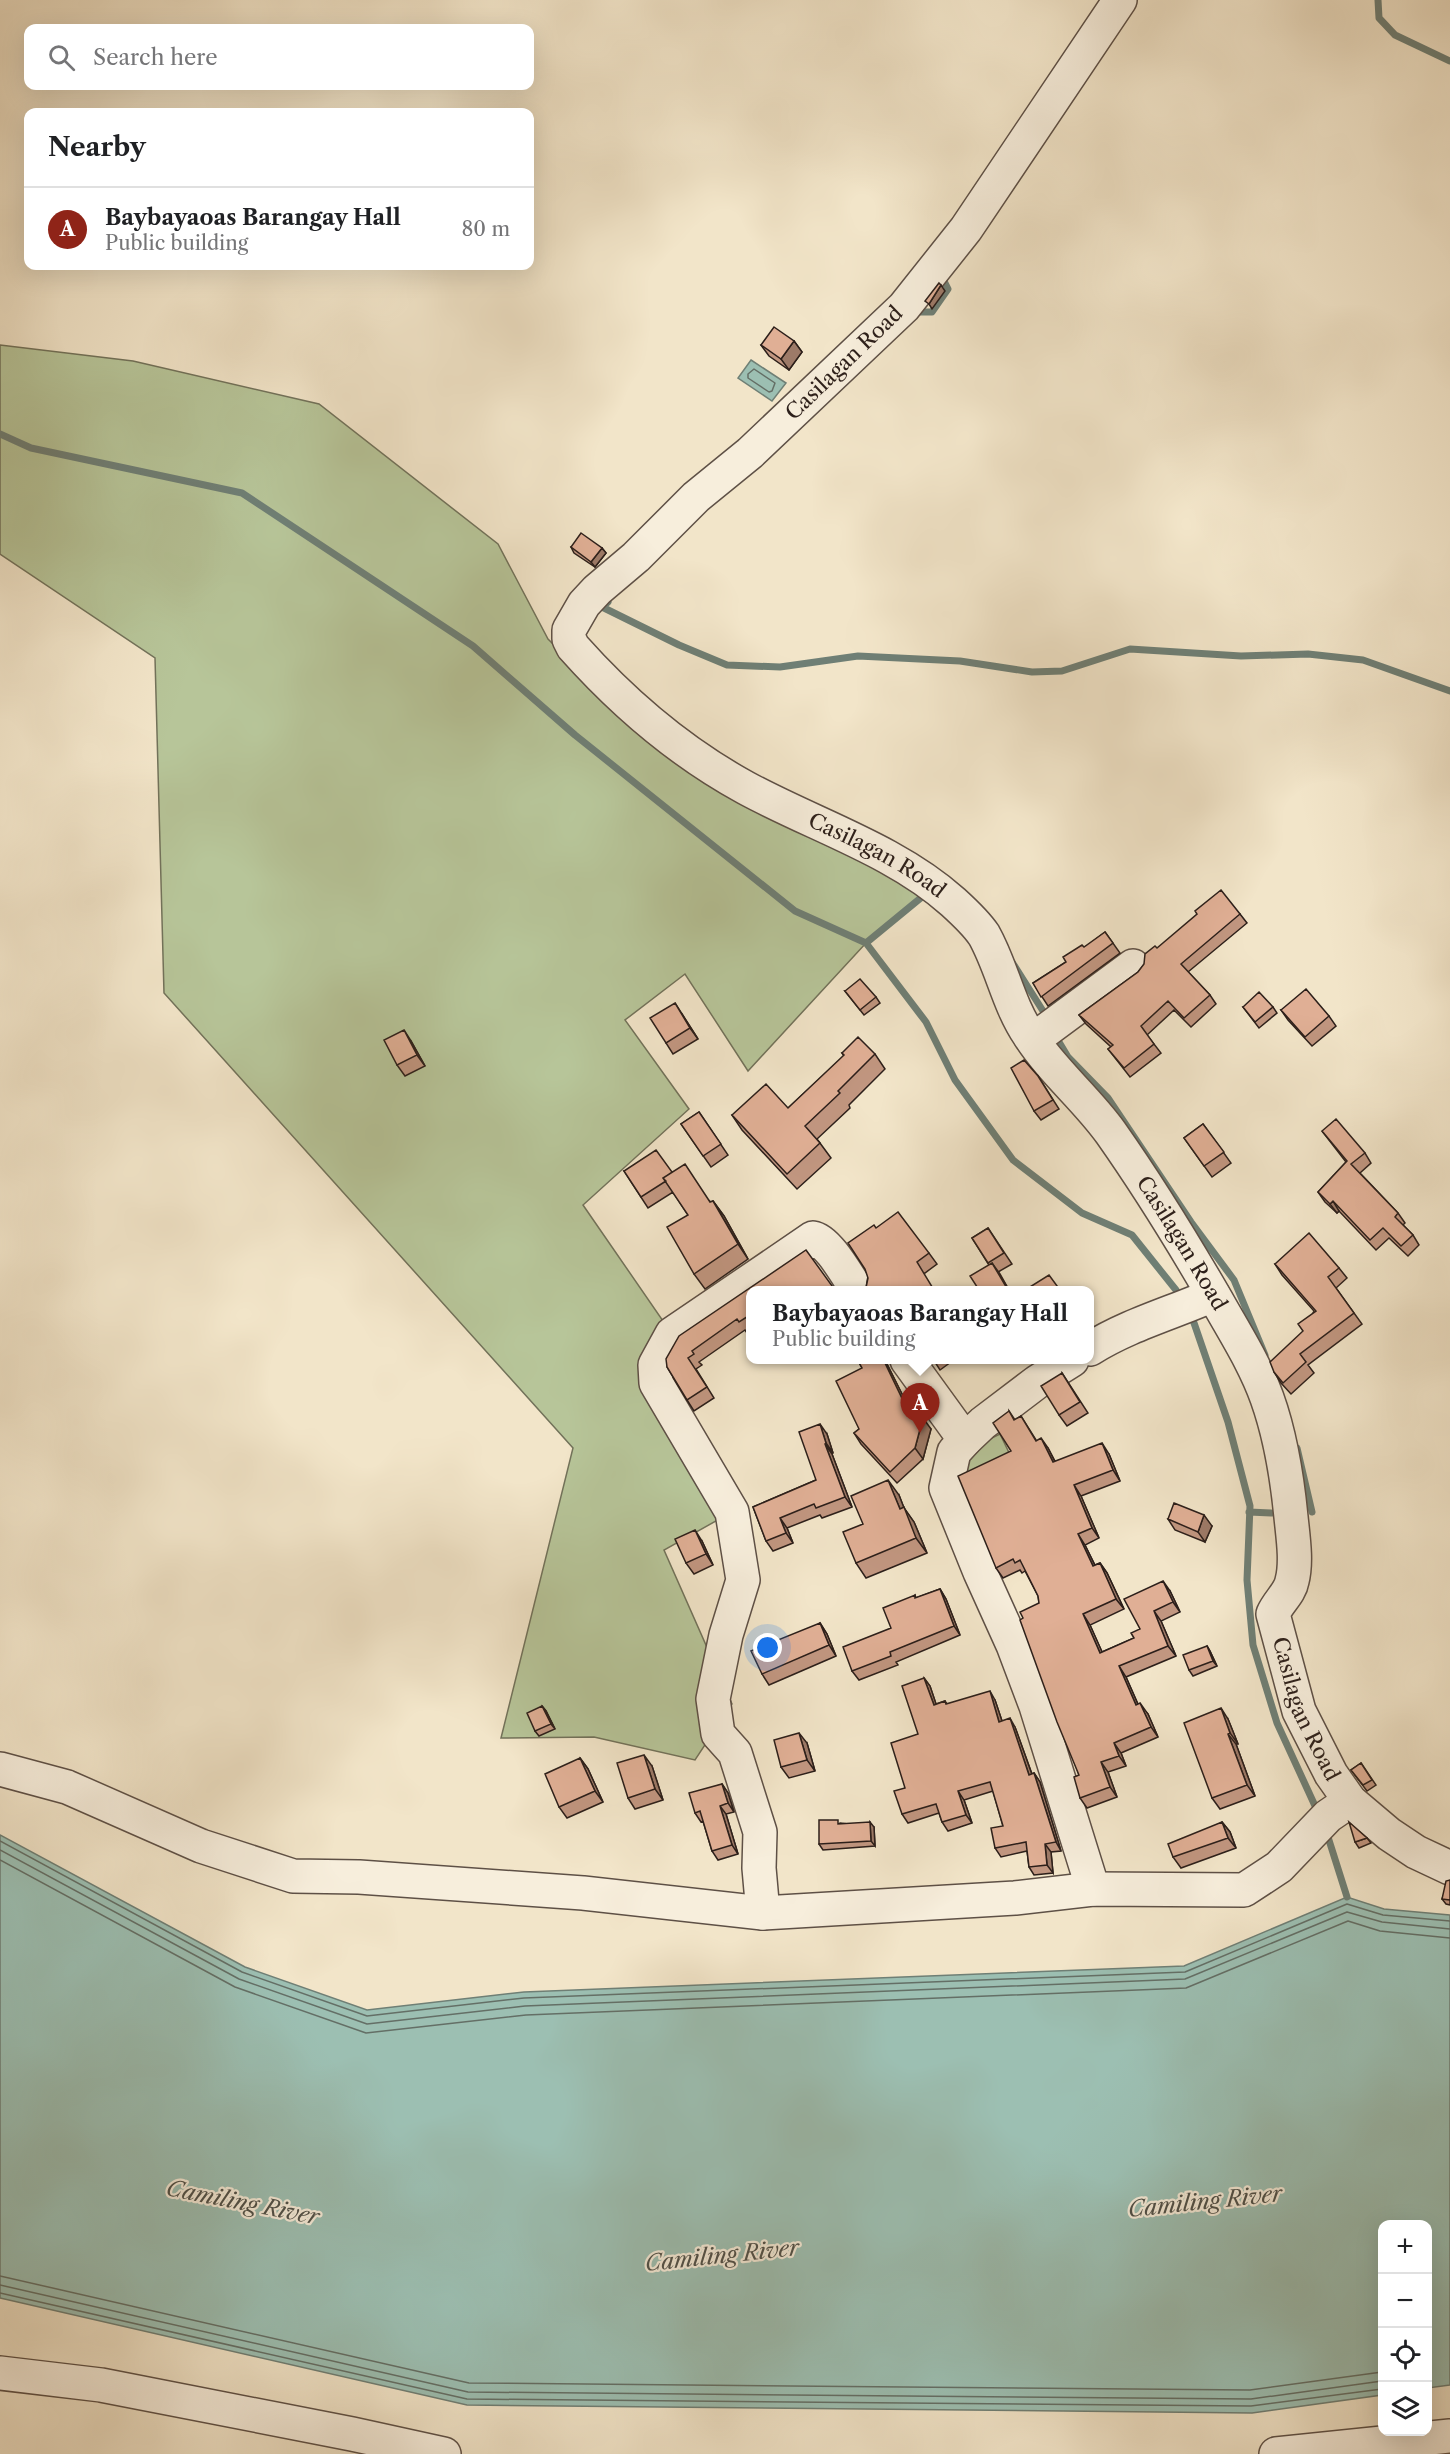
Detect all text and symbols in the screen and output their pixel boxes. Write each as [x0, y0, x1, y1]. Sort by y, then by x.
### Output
search box [24, 24, 534, 90]
icon: search [45, 41, 78, 74]
text: Search here [93, 44, 218, 71]
text: Nearby [48, 131, 146, 163]
text: Baybayaoas Barangay Hall [105, 204, 401, 231]
text: A [60, 217, 75, 241]
text: 80 m [462, 217, 510, 241]
text: Public building [105, 231, 248, 255]
street label: Casilagan Road [780, 300, 907, 425]
street label: Casilagan Road [805, 807, 951, 903]
street label: Casilagan Road [1132, 1171, 1233, 1315]
popup [746, 1286, 1094, 1364]
text: Baybayaoas Barangay Hall [772, 1300, 1068, 1327]
text: Public building [772, 1327, 915, 1351]
pin: A [900, 1384, 940, 1433]
your location [753, 1633, 782, 1662]
street label: Casilagan Road [1268, 1634, 1345, 1785]
water label: Camiling River [164, 2174, 323, 2231]
water label: Camiling River [1126, 2180, 1285, 2223]
map controls [1378, 2220, 1432, 2436]
button: + [1378, 2220, 1432, 2274]
water label: Camiling River [643, 2234, 802, 2277]
button: − [1378, 2274, 1432, 2328]
button: locate [1378, 2328, 1432, 2382]
button: layers [1378, 2382, 1432, 2436]

